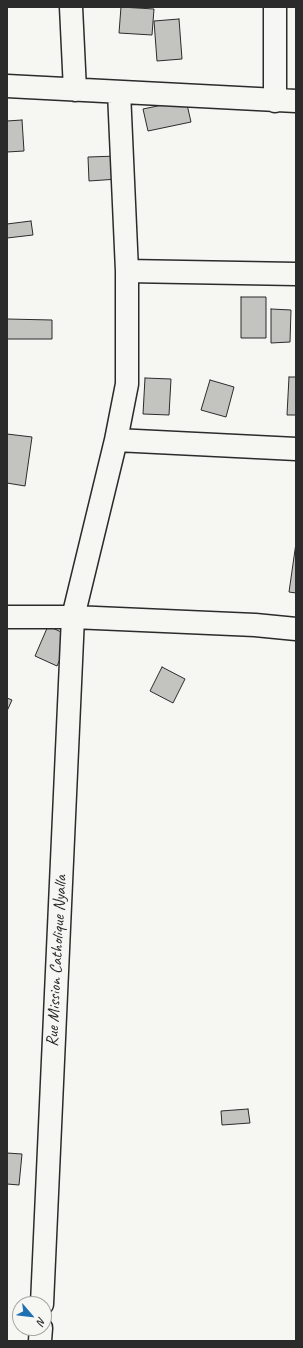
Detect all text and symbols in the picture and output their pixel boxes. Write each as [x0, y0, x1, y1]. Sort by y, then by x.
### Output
street label: Rue Mission Catholique Nyalla [42, 875, 72, 1047]
north arrow [12, 1296, 52, 1336]
text: N [34, 1315, 49, 1327]

